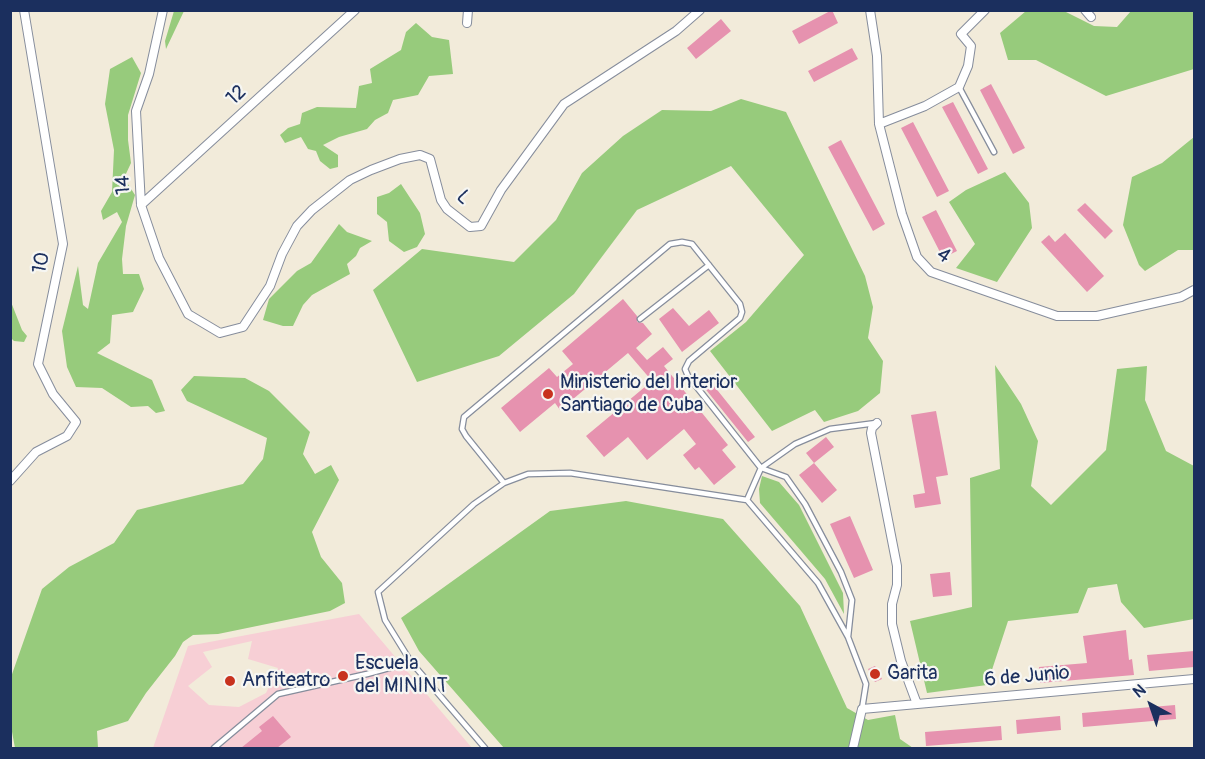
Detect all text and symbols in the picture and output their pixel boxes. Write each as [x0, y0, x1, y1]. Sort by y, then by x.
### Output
street label: 12 [222, 81, 252, 111]
street label: 14 [112, 175, 136, 195]
street label: L [450, 186, 476, 210]
street label: 4 [931, 243, 955, 269]
street label: 10 [28, 250, 56, 276]
place label: Ministerio del Interior Santiago de Cuba [560, 371, 737, 418]
marker: Ministerio del Interior Santiago de Cuba [541, 387, 555, 401]
place label: Escuela del MININT [355, 652, 448, 699]
street label: 6 de Junio [983, 661, 1071, 693]
place label: Garita [887, 662, 938, 686]
marker: Garita [868, 667, 882, 681]
place label: Anfiteatro [242, 669, 330, 693]
marker: Escuela del MININT [336, 669, 350, 683]
marker: Anfiteatro [223, 674, 237, 688]
north arrow [1121, 675, 1181, 735]
text: N [1129, 680, 1150, 702]

